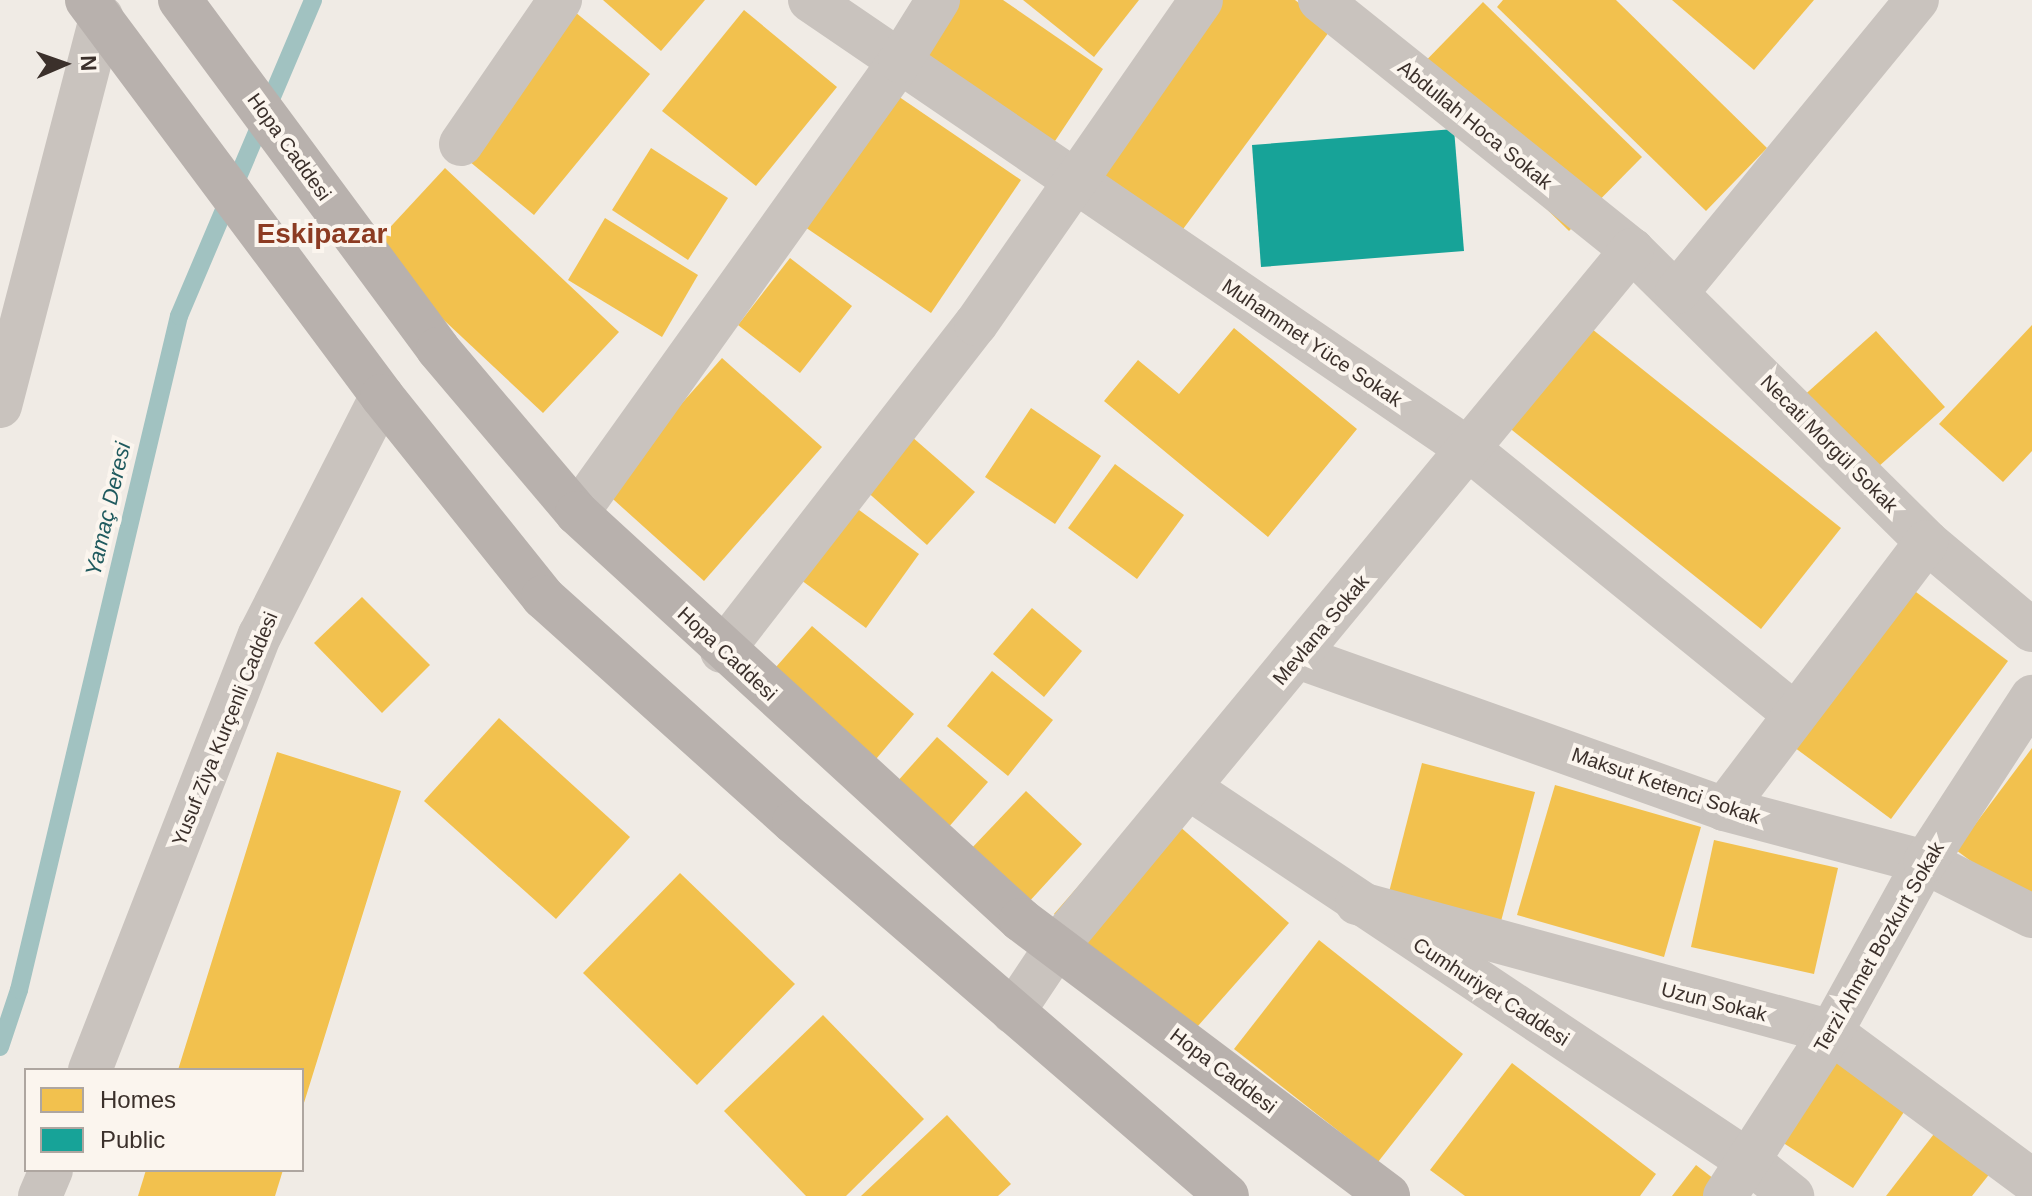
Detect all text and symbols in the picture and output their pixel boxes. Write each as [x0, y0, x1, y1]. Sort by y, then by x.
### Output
north arrow [24, 24, 104, 104]
text: N [76, 55, 101, 72]
street label: Abdullah Hoca Sokak [1393, 56, 1557, 194]
street label: Hopa Caddesi [242, 89, 336, 205]
district label: Eskipazar [257, 217, 387, 251]
street label: Muhammet Yüce Sokak [1217, 274, 1407, 412]
street label: Necati Morgül Sokak [1755, 370, 1903, 518]
water label: Yamaç Deresi [80, 440, 136, 578]
street label: Mevlana Sokak [1268, 570, 1374, 690]
street label: Hopa Caddesi [672, 602, 782, 706]
street label: Yusuf Ziya Kurçenli Caddesi [167, 609, 283, 849]
street label: Maksut Ketenci Sokak [1569, 742, 1763, 830]
street label: Terzi Ahmet Bozkurt Sokak [1809, 837, 1949, 1057]
street label: Cumhuriyet Caddesi [1408, 933, 1574, 1051]
street label: Uzun Sokak [1659, 977, 1769, 1027]
street label: Hopa Caddesi [1165, 1023, 1281, 1119]
legend [24, 1068, 304, 1172]
text: Homes [100, 1086, 176, 1113]
text: Public [100, 1126, 165, 1153]

